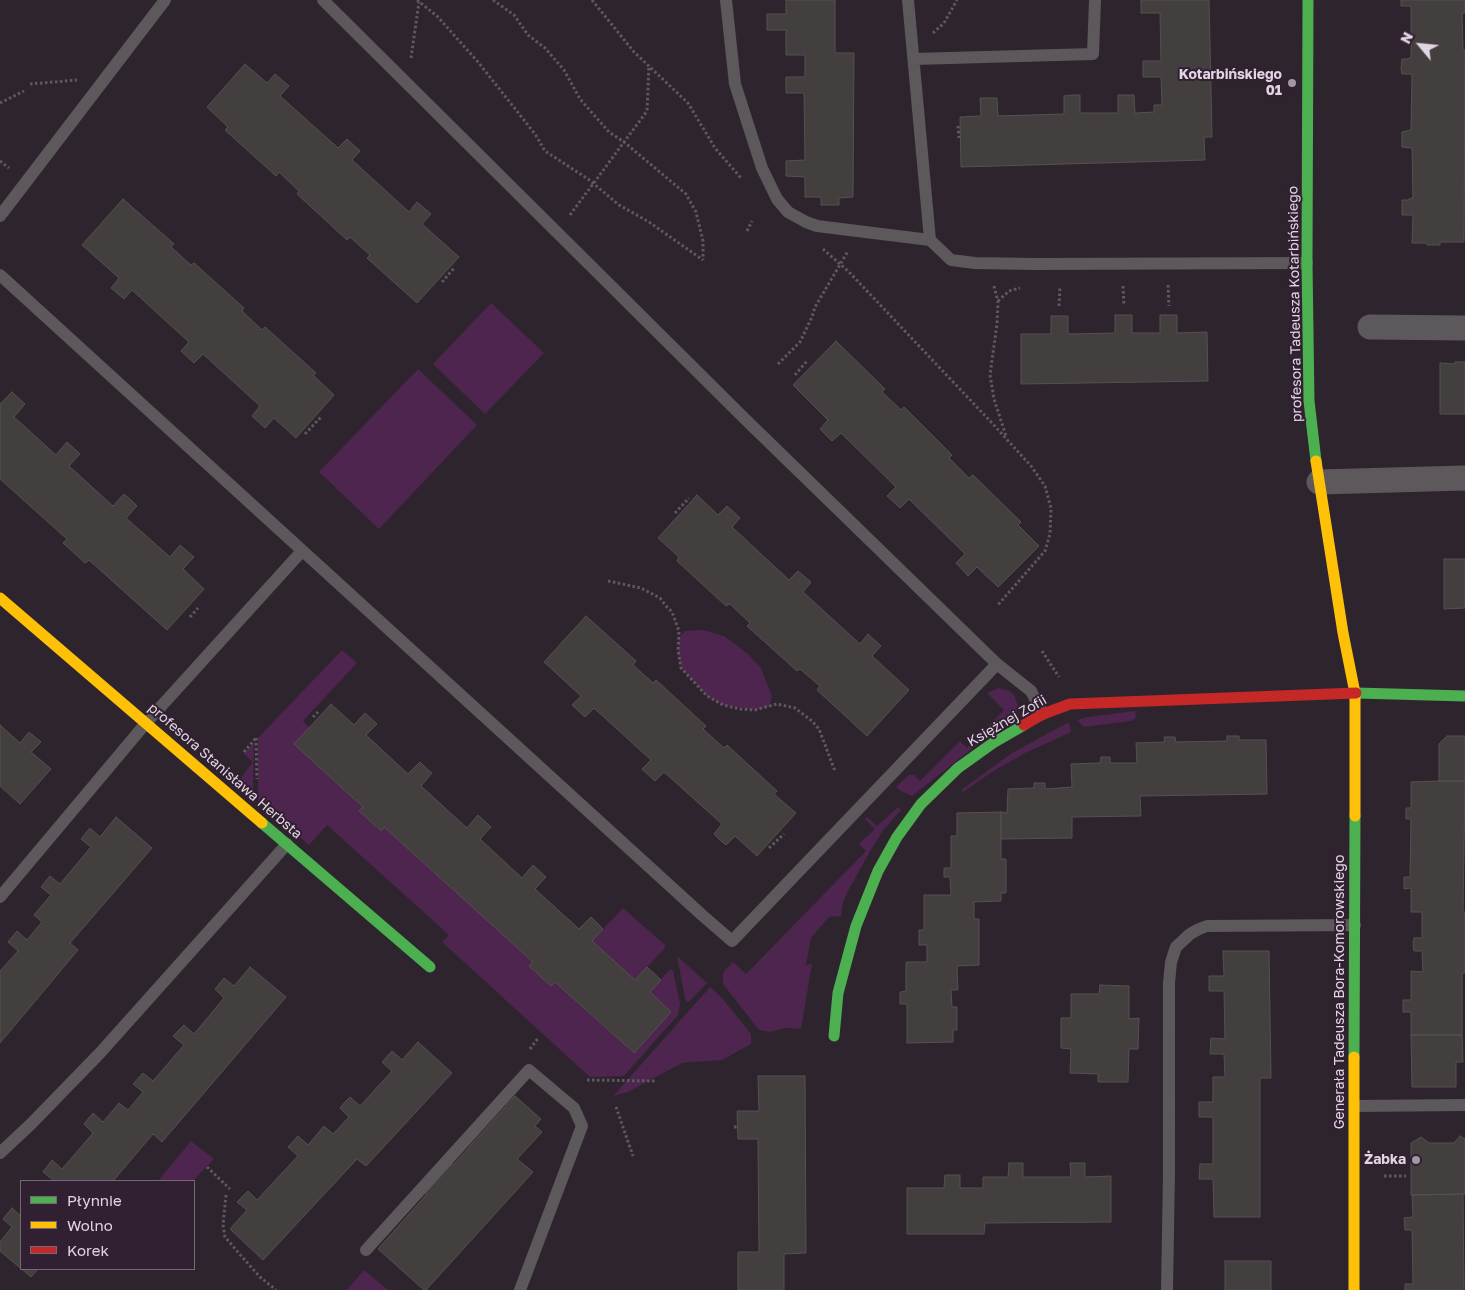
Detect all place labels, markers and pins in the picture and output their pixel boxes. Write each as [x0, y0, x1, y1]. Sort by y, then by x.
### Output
place label: Kotarbińskiego 01 [1179, 67, 1282, 100]
marker: Kotarbińskiego 01 [1286, 77, 1298, 89]
place label: Żabka [1364, 1152, 1406, 1168]
marker: Żabka [1410, 1154, 1422, 1166]

